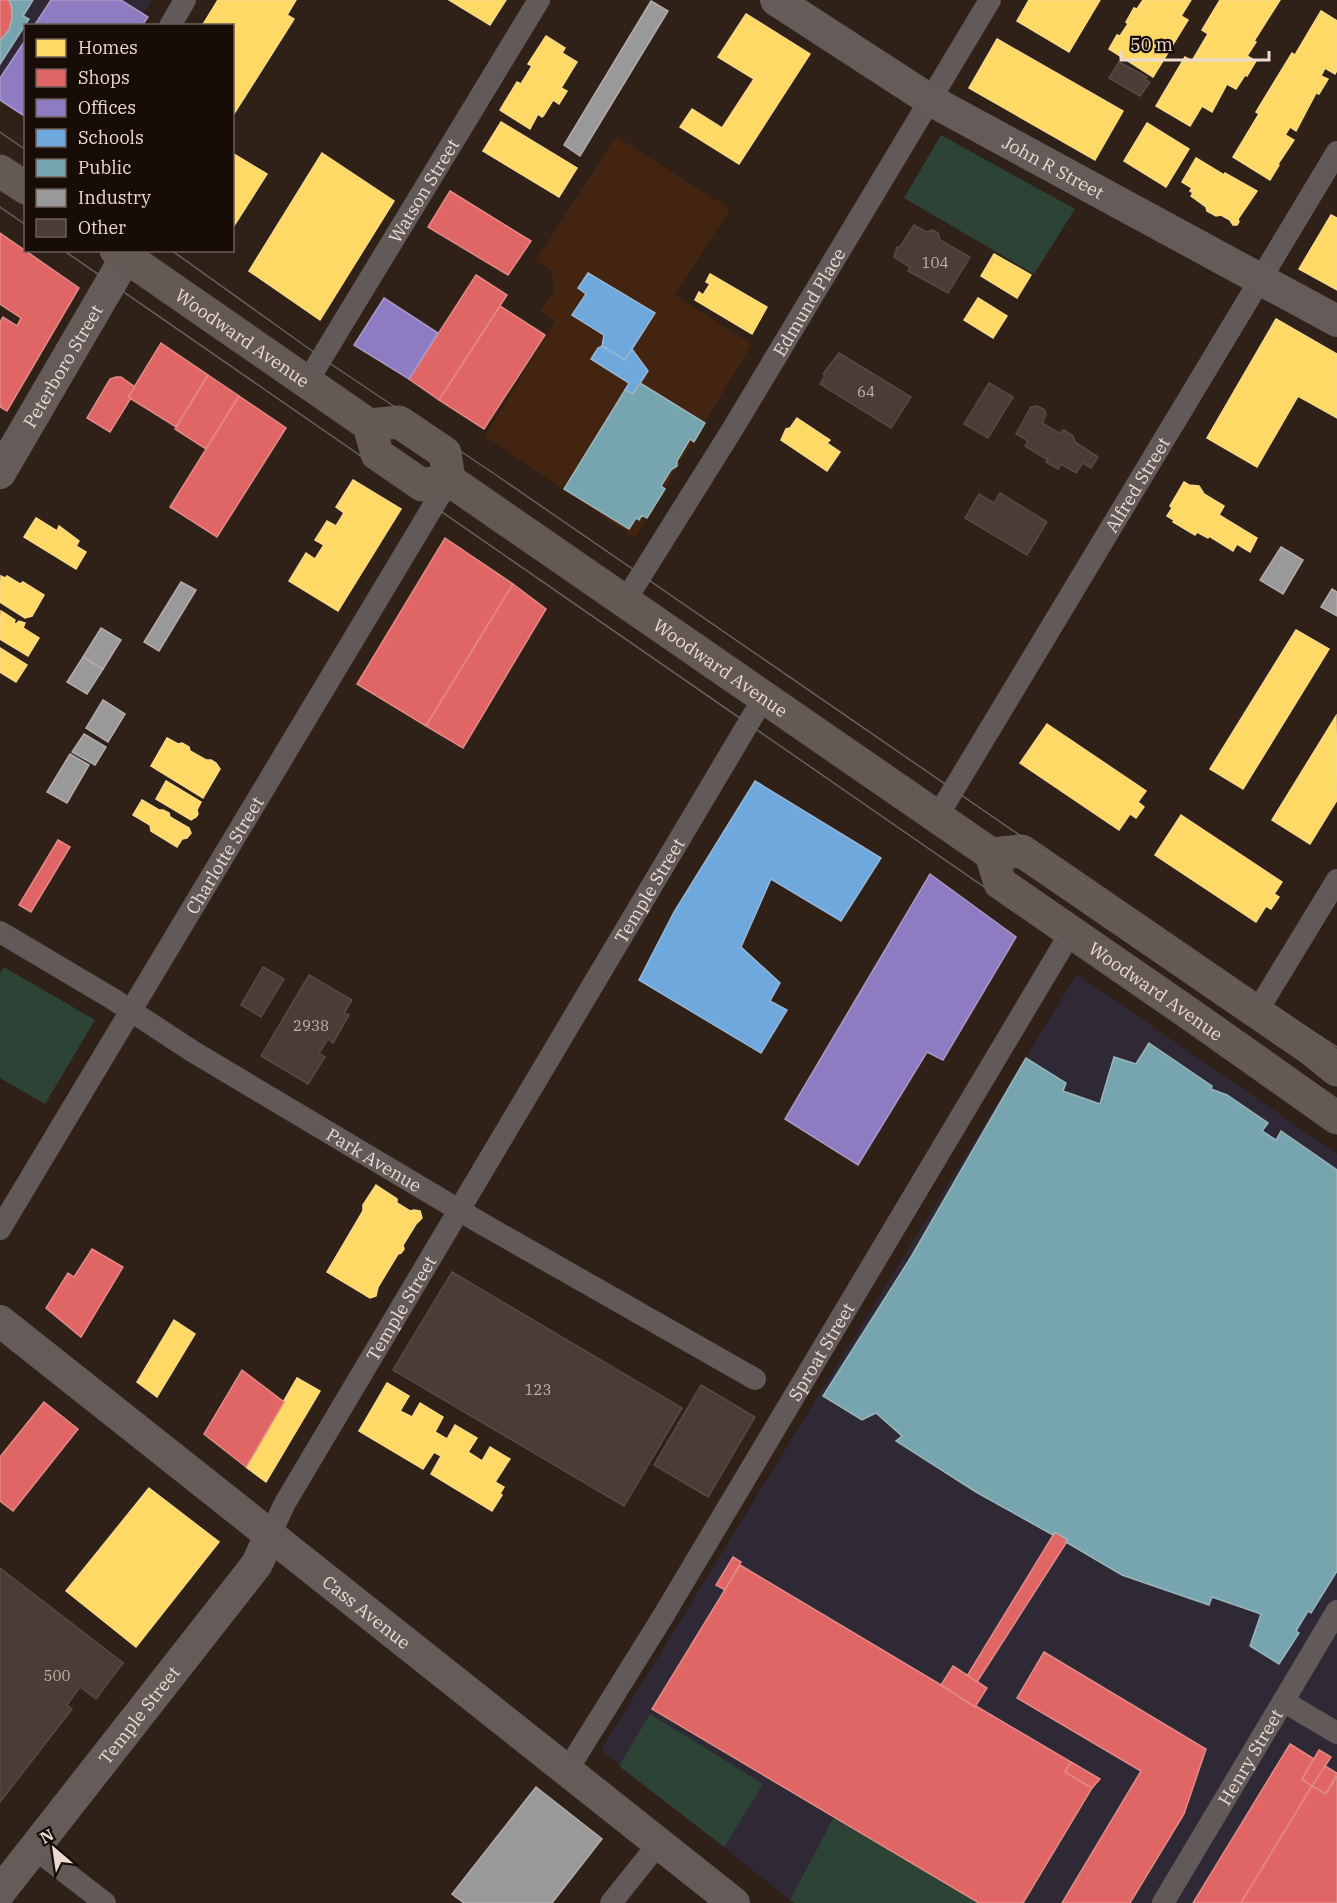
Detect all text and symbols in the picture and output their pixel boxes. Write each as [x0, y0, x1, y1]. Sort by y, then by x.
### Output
legend [24, 24, 234, 252]
scale bar [1121, 24, 1270, 62]
text: 50 m [1130, 33, 1173, 56]
text: Homes [78, 36, 138, 59]
text: Shops [78, 66, 130, 89]
text: Offices [78, 96, 136, 119]
text: Schools [78, 126, 144, 149]
street label: John R Street [999, 130, 1108, 204]
street label: Watson Street [383, 134, 464, 247]
text: Public [78, 156, 132, 179]
text: Industry [78, 186, 151, 209]
text: Other [78, 216, 126, 239]
street label: Edmund Place [767, 244, 850, 360]
house number: 104 [921, 253, 949, 272]
street label: Woodward Avenue [171, 283, 314, 392]
street label: Peterboro Street [18, 300, 107, 432]
house number: 64 [857, 382, 875, 401]
street label: Alfred Street [1099, 433, 1174, 536]
street label: Woodward Avenue [649, 613, 792, 722]
street label: Charlotte Street [180, 792, 268, 918]
street label: Temple Street [609, 833, 689, 947]
street label: Woodward Avenue [1084, 936, 1228, 1045]
house number: 2938 [293, 1016, 329, 1035]
street label: Park Avenue [322, 1122, 426, 1197]
street label: Temple Street [361, 1251, 441, 1365]
street label: Sproat Street [783, 1298, 859, 1405]
house number: 123 [524, 1380, 552, 1399]
street label: Cass Avenue [318, 1570, 416, 1654]
street label: Temple Street [93, 1661, 184, 1769]
house number: 500 [43, 1666, 71, 1685]
street label: Henry Street [1212, 1705, 1288, 1809]
north arrow [24, 1819, 84, 1879]
text: N [36, 1824, 57, 1848]

